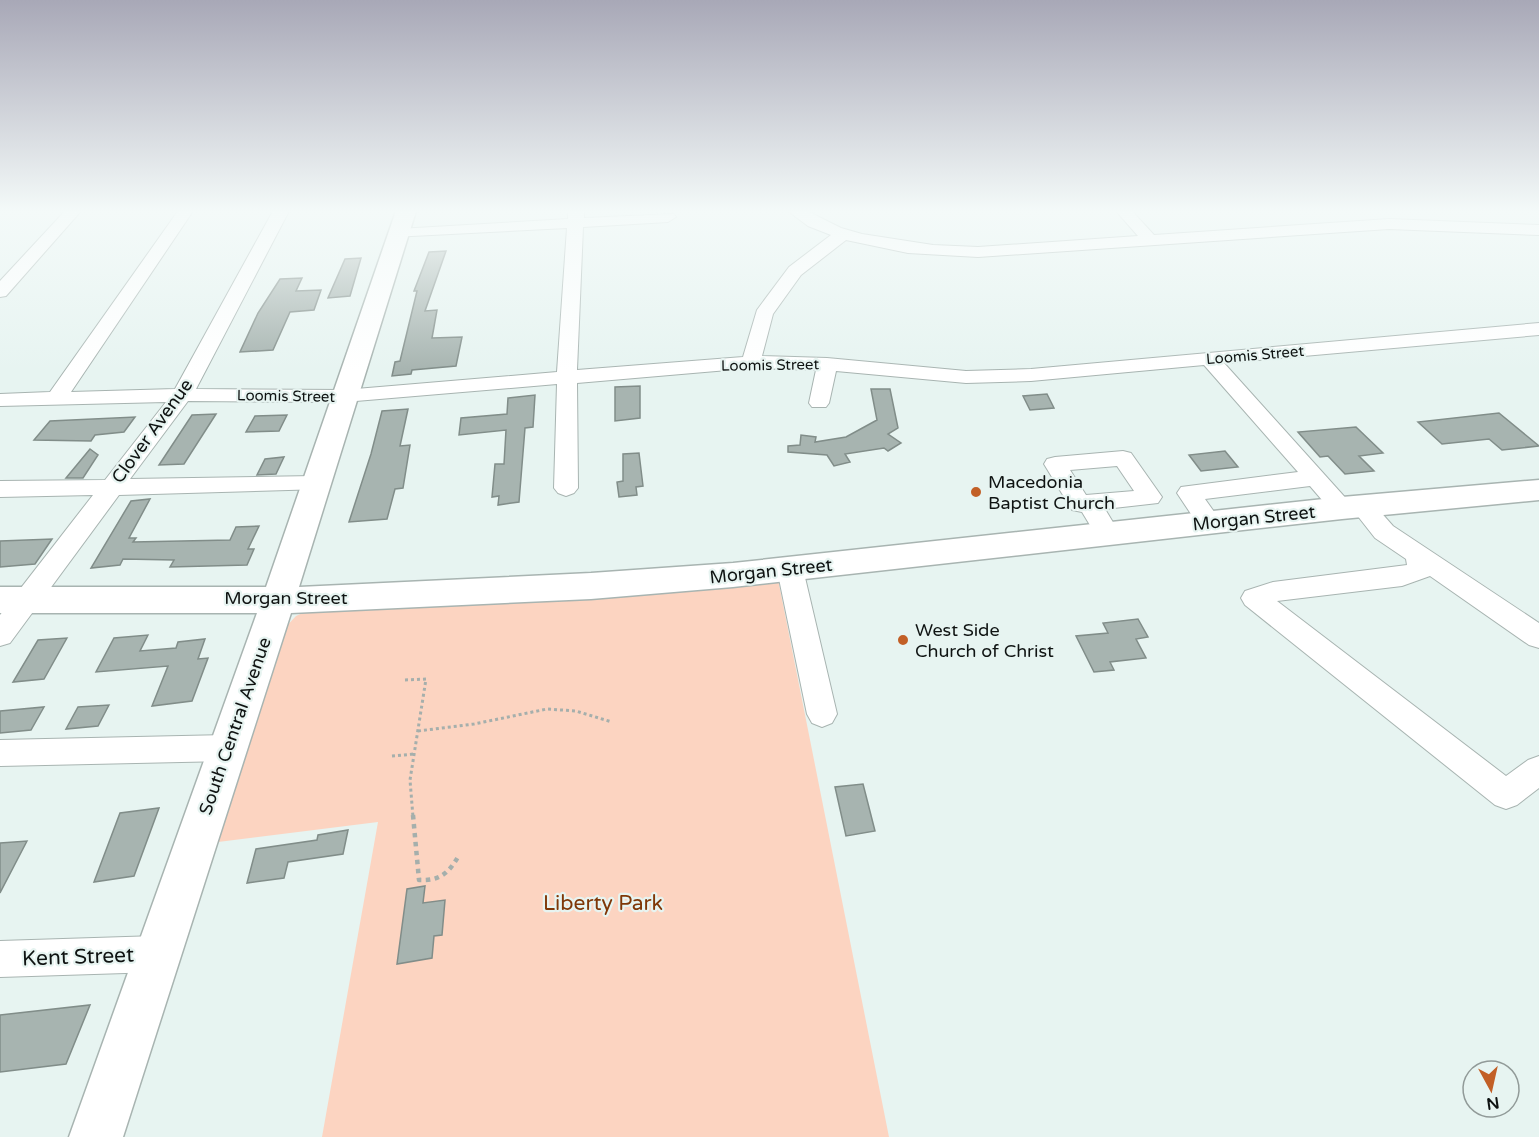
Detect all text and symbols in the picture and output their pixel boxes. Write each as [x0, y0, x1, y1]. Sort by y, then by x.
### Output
street label: Loomis Street [1205, 342, 1305, 368]
street label: Loomis Street [721, 355, 820, 375]
street label: Clover Avenue [107, 375, 197, 487]
street label: Loomis Street [237, 386, 336, 406]
place label: Macedonia Baptist Church [988, 471, 1115, 514]
marker: Macedonia Baptist Church [969, 485, 983, 499]
street label: Morgan Street [1192, 501, 1317, 535]
street label: Morgan Street [709, 554, 834, 588]
street label: Morgan Street [224, 587, 348, 609]
place label: West Side Church of Christ [915, 619, 1054, 662]
marker: West Side Church of Christ [896, 633, 910, 647]
street label: South Central Avenue [194, 634, 276, 818]
park label: Liberty Park [543, 891, 663, 916]
street label: Kent Street [22, 943, 134, 971]
north arrow [1461, 1059, 1521, 1119]
text: N [1485, 1092, 1501, 1114]

